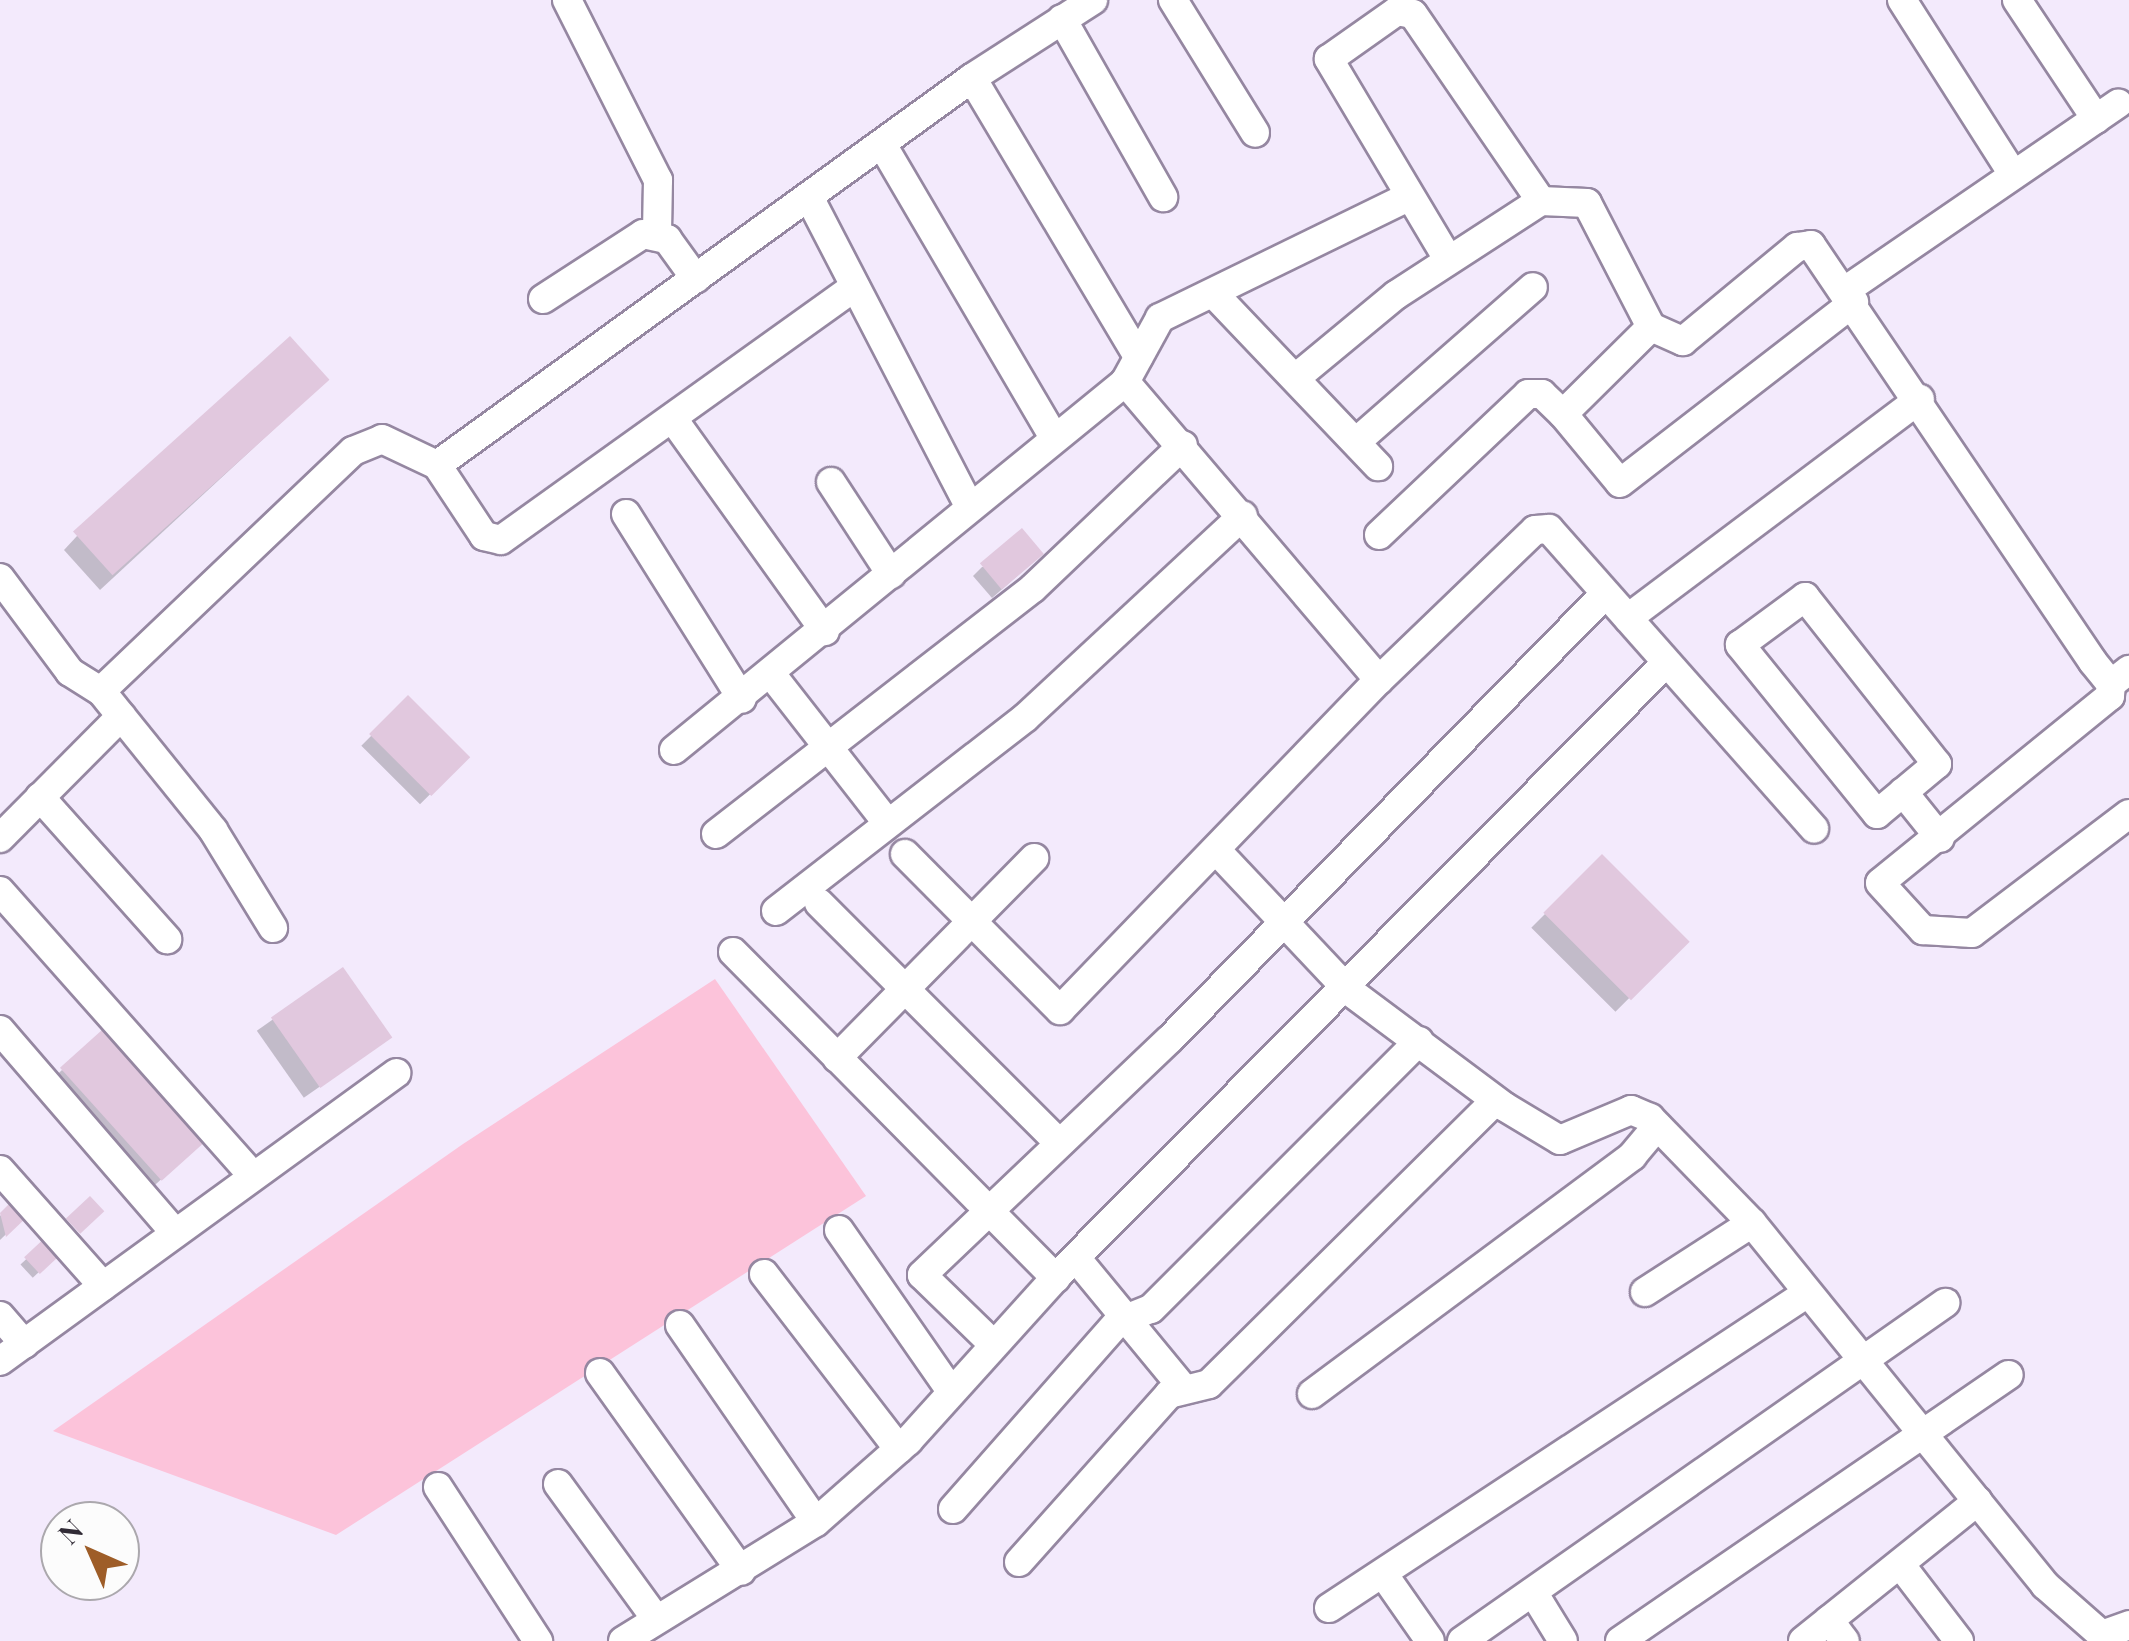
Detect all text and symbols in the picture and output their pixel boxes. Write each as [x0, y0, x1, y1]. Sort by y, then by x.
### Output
north arrow [40, 1501, 140, 1601]
text: N [50, 1511, 90, 1551]

